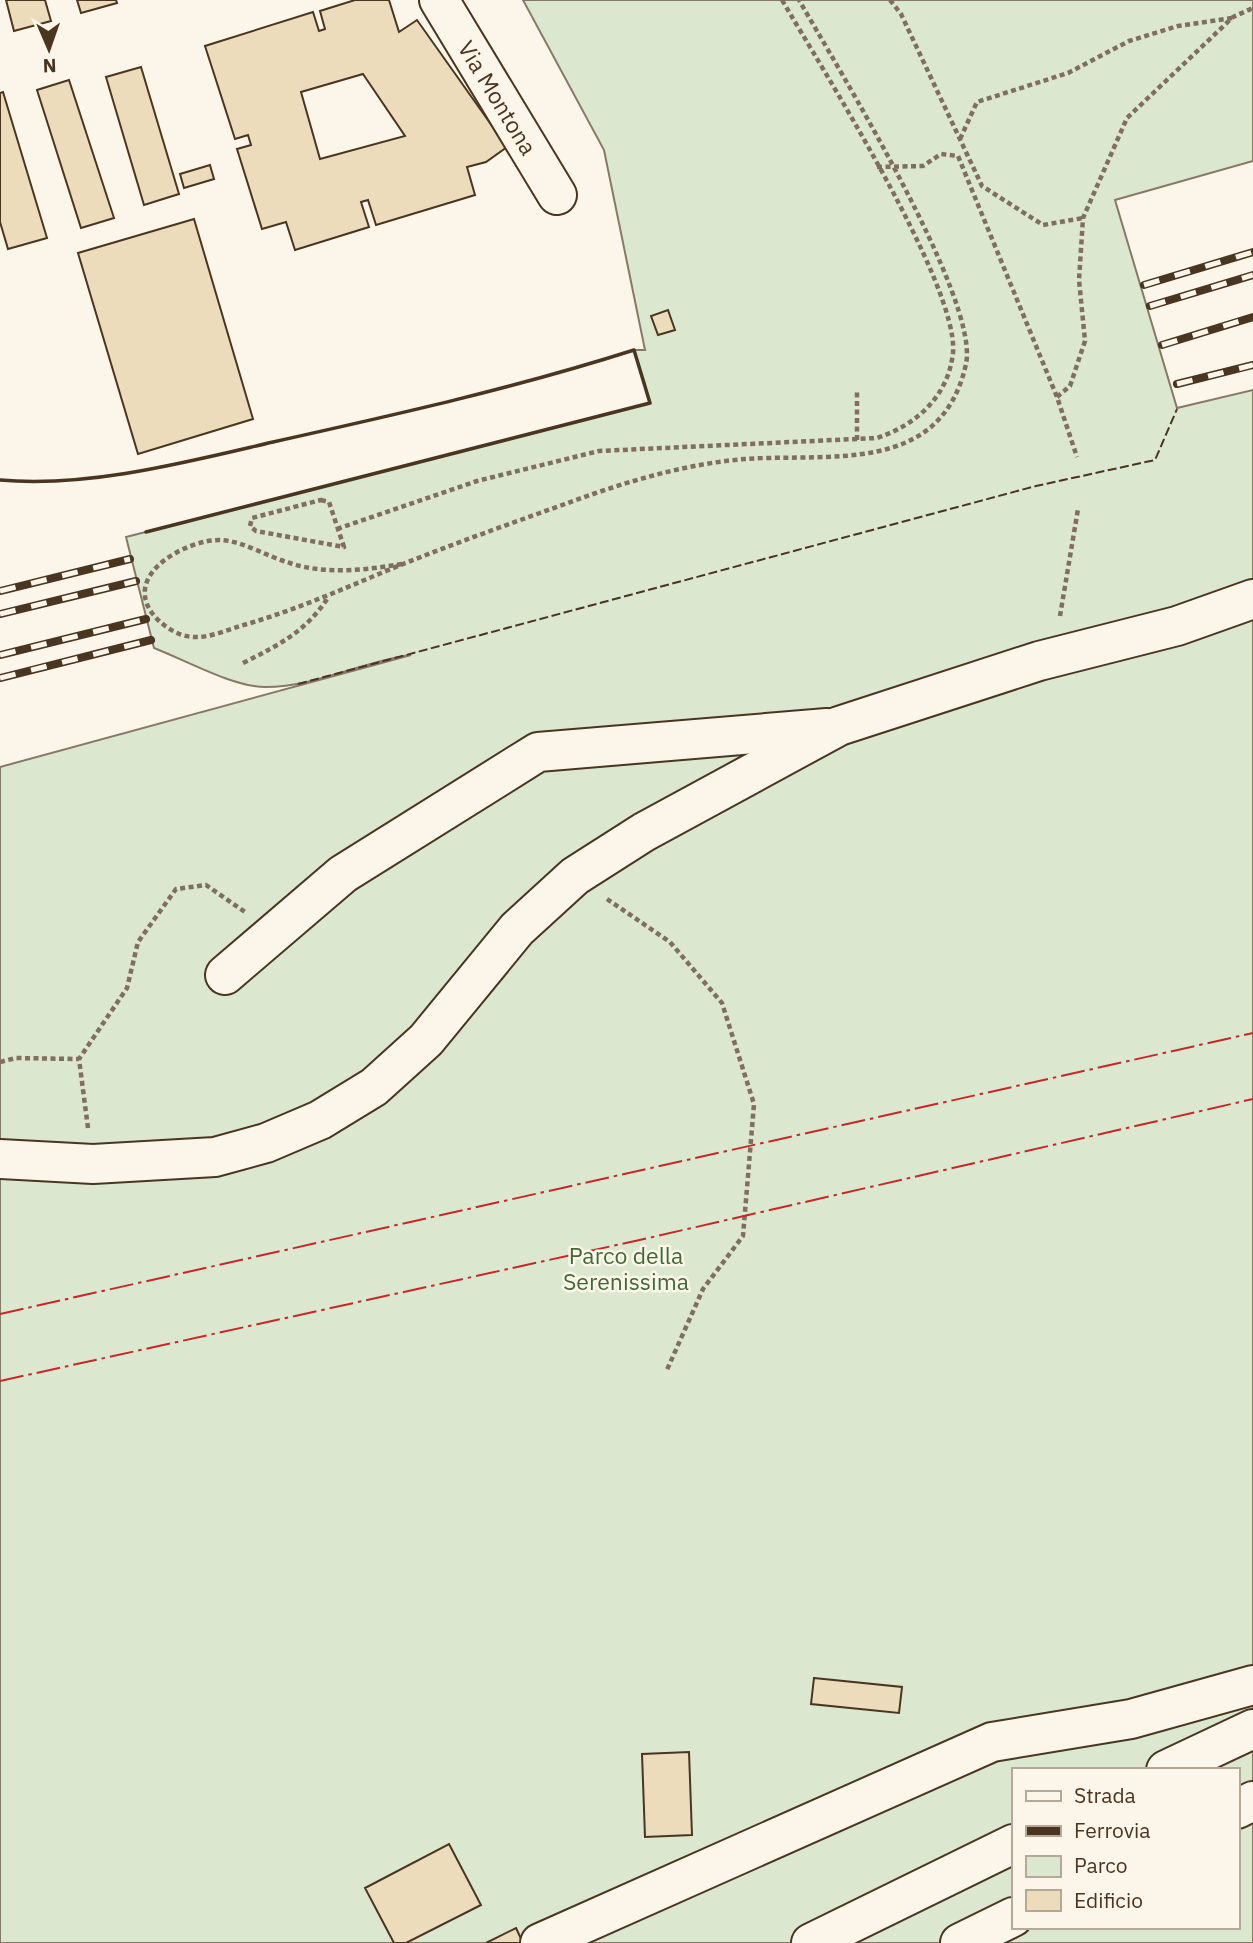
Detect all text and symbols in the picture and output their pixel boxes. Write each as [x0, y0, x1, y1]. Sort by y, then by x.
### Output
north arrow [14, 14, 84, 84]
street label: Via Montona [452, 35, 544, 160]
text: N [42, 54, 57, 78]
park label: Parco della Serenissima [563, 1240, 689, 1296]
legend [1012, 1768, 1239, 1929]
text: Strada [1074, 1781, 1136, 1809]
text: Ferrovia [1074, 1816, 1150, 1844]
text: Parco [1074, 1851, 1128, 1879]
text: Edificio [1074, 1886, 1143, 1914]

